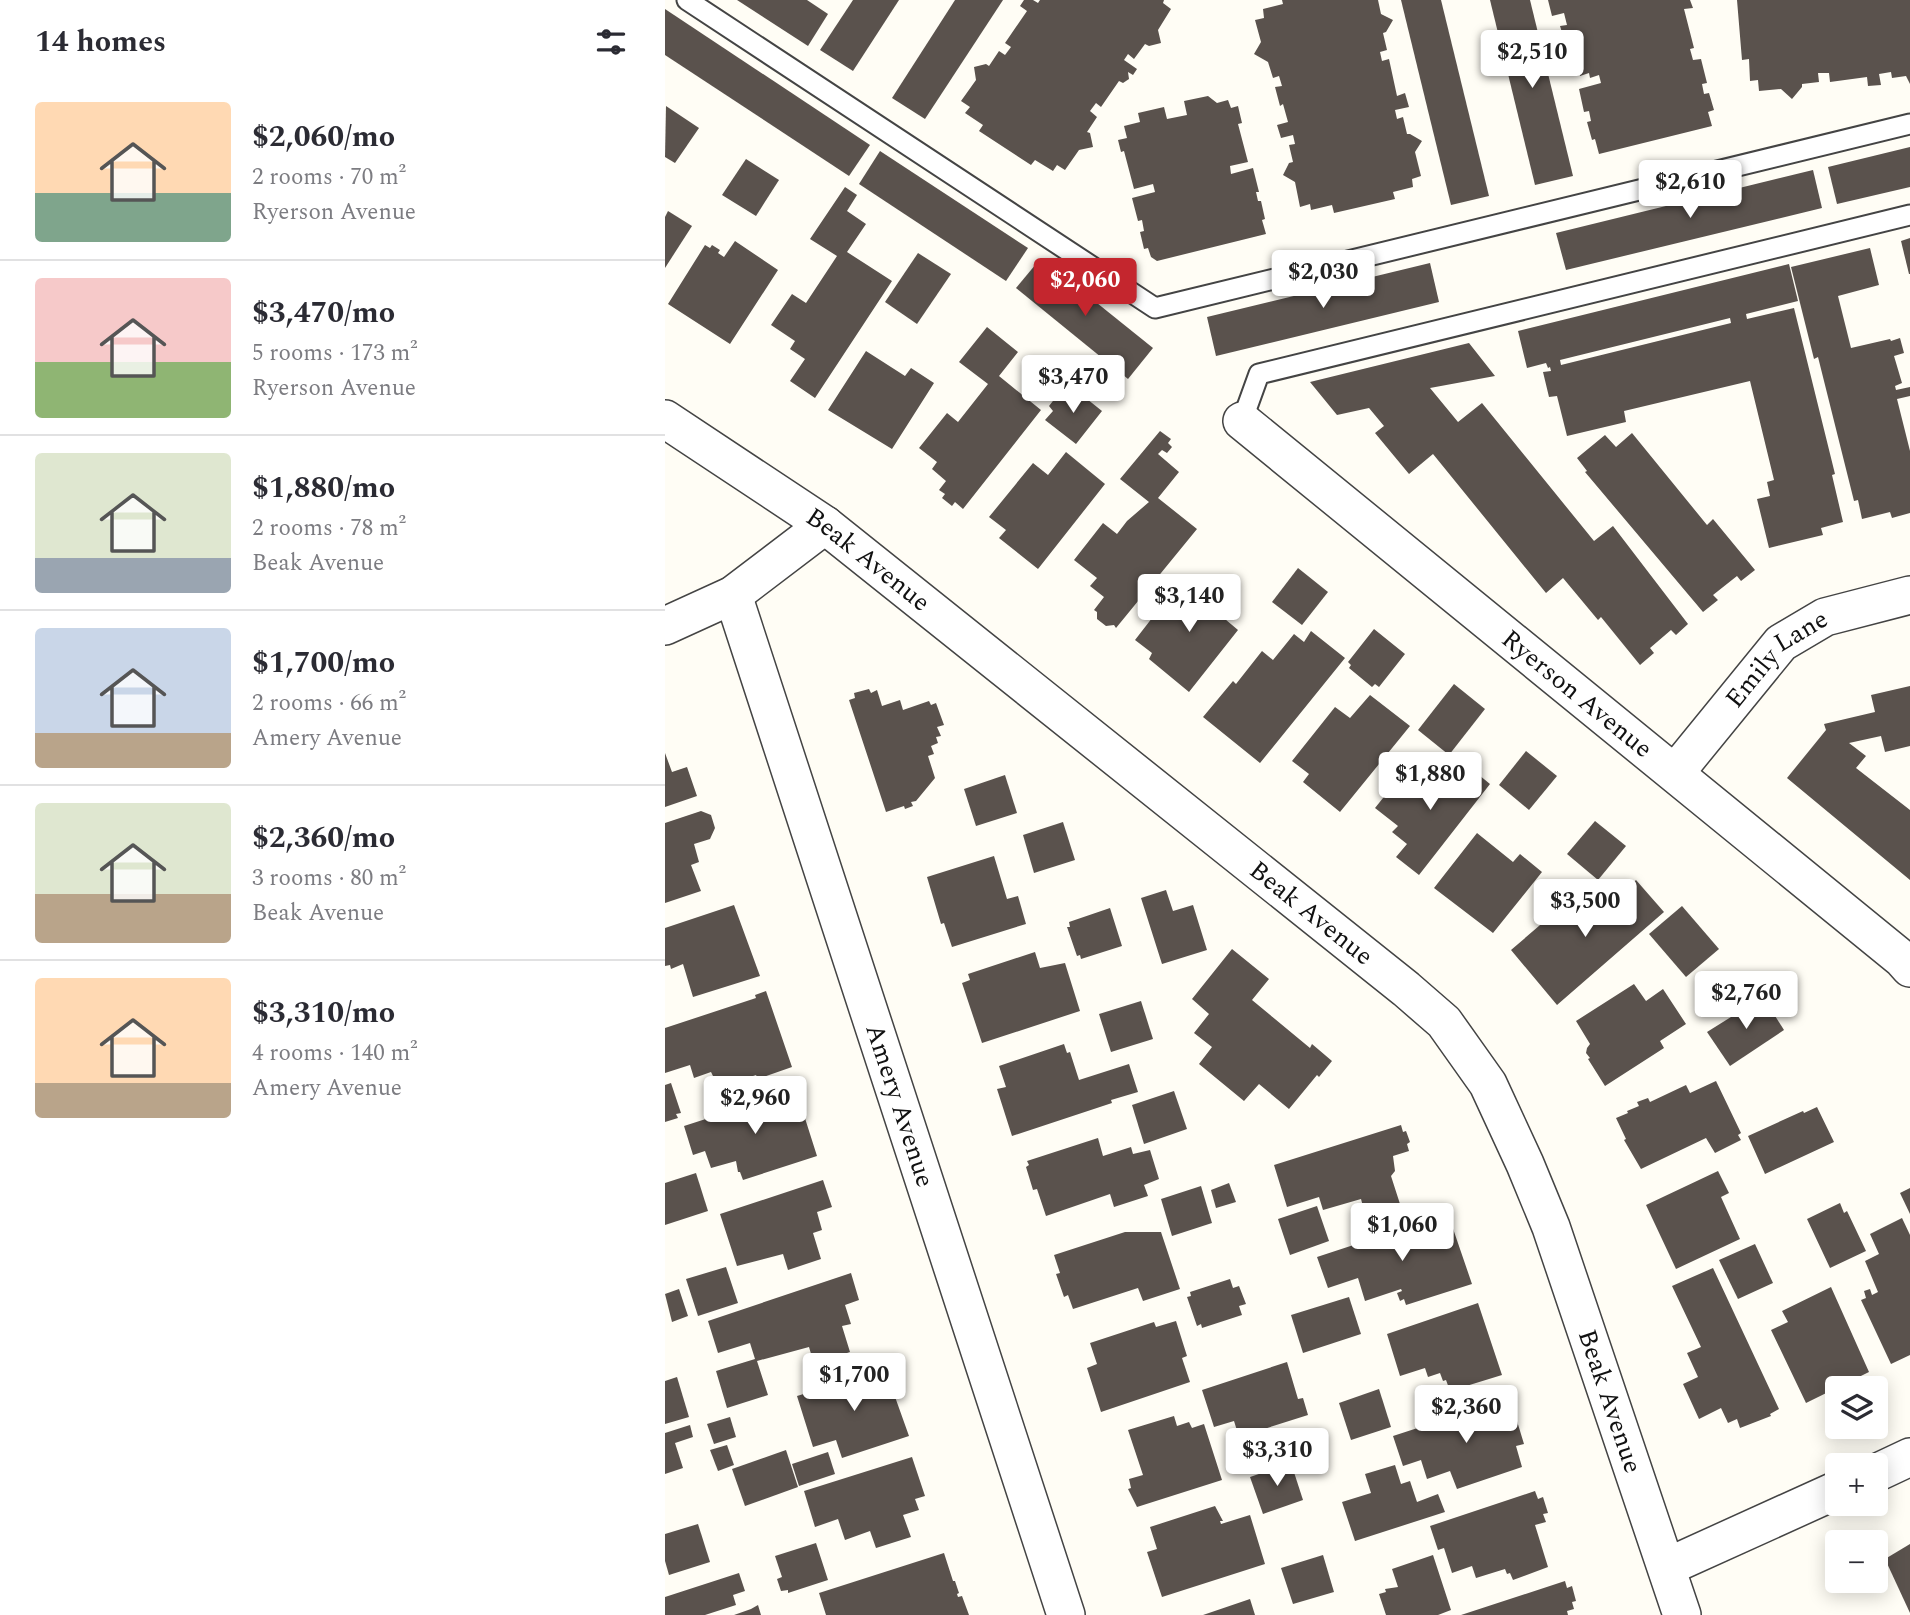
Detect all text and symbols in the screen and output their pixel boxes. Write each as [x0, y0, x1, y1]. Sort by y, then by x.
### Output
text: 14 homes [35, 19, 166, 65]
icon: filters [592, 23, 630, 61]
pin: $2,510 [1475, 31, 1589, 90]
text: $2,510 [1497, 35, 1567, 70]
text: $2,060/mo [252, 114, 395, 160]
icon: home [91, 130, 175, 214]
text: 2 rooms · 70 m² [252, 160, 406, 195]
pin: $2,610 [1633, 160, 1747, 220]
text: $2,610 [1655, 165, 1725, 200]
text: Ryerson Avenue [252, 195, 416, 230]
pin: $2,030 [1266, 250, 1380, 310]
text: $2,030 [1288, 255, 1358, 290]
pin: $2,060 [1028, 258, 1142, 318]
text: $2,060 [1050, 263, 1120, 298]
text: $3,470/mo [252, 290, 395, 336]
icon: home [91, 306, 175, 390]
text: 5 rooms · 173 m² [252, 336, 418, 371]
pin: $3,470 [1016, 356, 1130, 415]
text: $3,470 [1038, 360, 1108, 395]
text: Ryerson Avenue [252, 371, 416, 406]
text: $1,880/mo [252, 465, 395, 511]
icon: home [91, 481, 175, 565]
street label: Beak Avenue [798, 497, 939, 622]
text: 2 rooms · 78 m² [252, 511, 406, 546]
text: Beak Avenue [252, 546, 384, 581]
pin: $3,140 [1132, 574, 1246, 634]
text: $3,140 [1154, 579, 1224, 614]
street label: Emily Lane [1715, 599, 1836, 717]
street label: Ryerson Avenue [1492, 620, 1661, 768]
text: $1,700/mo [252, 640, 395, 686]
icon: home [91, 656, 175, 740]
text: 2 rooms · 66 m² [252, 686, 406, 721]
text: Amery Avenue [252, 721, 402, 756]
pin: $1,880 [1373, 752, 1487, 812]
text: $1,880 [1395, 757, 1465, 792]
text: $2,360/mo [252, 815, 395, 861]
icon: home [91, 831, 175, 915]
street label: Beak Avenue [1240, 851, 1382, 975]
text: 3 rooms · 80 m² [252, 861, 406, 896]
pin: $3,500 [1528, 880, 1642, 939]
text: $3,500 [1550, 884, 1620, 919]
text: Beak Avenue [252, 896, 384, 931]
pin: $2,760 [1689, 972, 1803, 1031]
text: $2,760 [1711, 976, 1781, 1011]
text: $3,310/mo [252, 990, 395, 1036]
icon: home [91, 1006, 175, 1090]
street label: Amery Avenue [854, 1019, 945, 1192]
text: 4 rooms · 140 m² [252, 1036, 418, 1071]
text: Amery Avenue [252, 1071, 402, 1106]
pin: $2,960 [698, 1076, 812, 1136]
text: $2,960 [720, 1081, 790, 1116]
pin: $1,060 [1345, 1204, 1459, 1263]
text: $1,060 [1367, 1208, 1437, 1243]
street label: Beak Avenue [1567, 1324, 1653, 1478]
pin: $1,700 [797, 1354, 911, 1413]
text: $1,700 [819, 1358, 889, 1393]
map controls [1825, 1376, 1888, 1593]
button: layers [1825, 1376, 1888, 1439]
pin: $2,360 [1409, 1386, 1523, 1445]
text: $2,360 [1431, 1390, 1501, 1425]
pin: $3,310 [1220, 1428, 1334, 1488]
text: $3,310 [1242, 1433, 1312, 1468]
button: + [1825, 1453, 1888, 1516]
button: − [1825, 1530, 1888, 1593]

